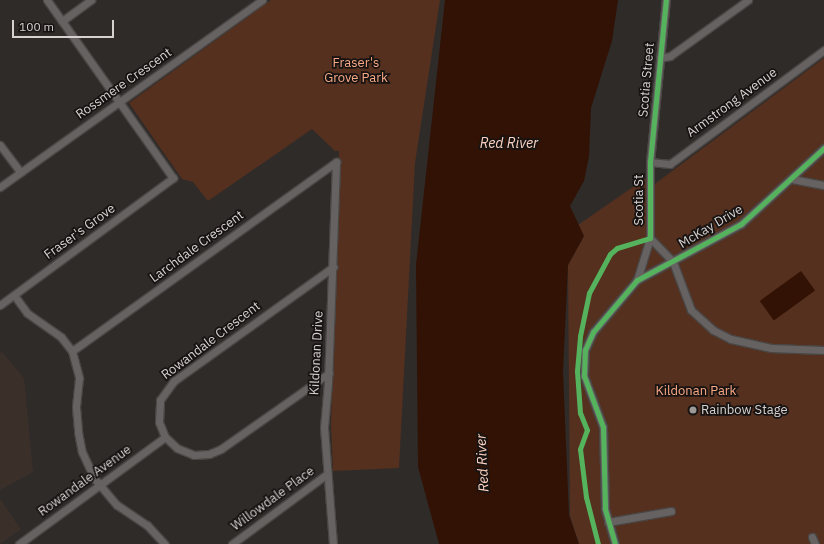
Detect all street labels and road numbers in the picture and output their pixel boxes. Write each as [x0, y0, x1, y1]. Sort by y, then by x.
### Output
street label: Scotia Street [636, 42, 658, 118]
street label: Rossmere Crescent [73, 45, 175, 123]
street label: Armstrong Avenue [684, 65, 780, 141]
street label: Scotia St [631, 174, 647, 226]
street label: Fraser's Grove [41, 201, 119, 263]
street label: McKay Drive [676, 202, 746, 252]
street label: Larchdale Crescent [147, 208, 247, 286]
street label: Rowandale Crescent [159, 299, 263, 383]
street label: Kildonan Drive [307, 310, 327, 396]
street label: Rowandale Avenue [35, 442, 135, 520]
street label: Willowdale Place [228, 464, 318, 534]

